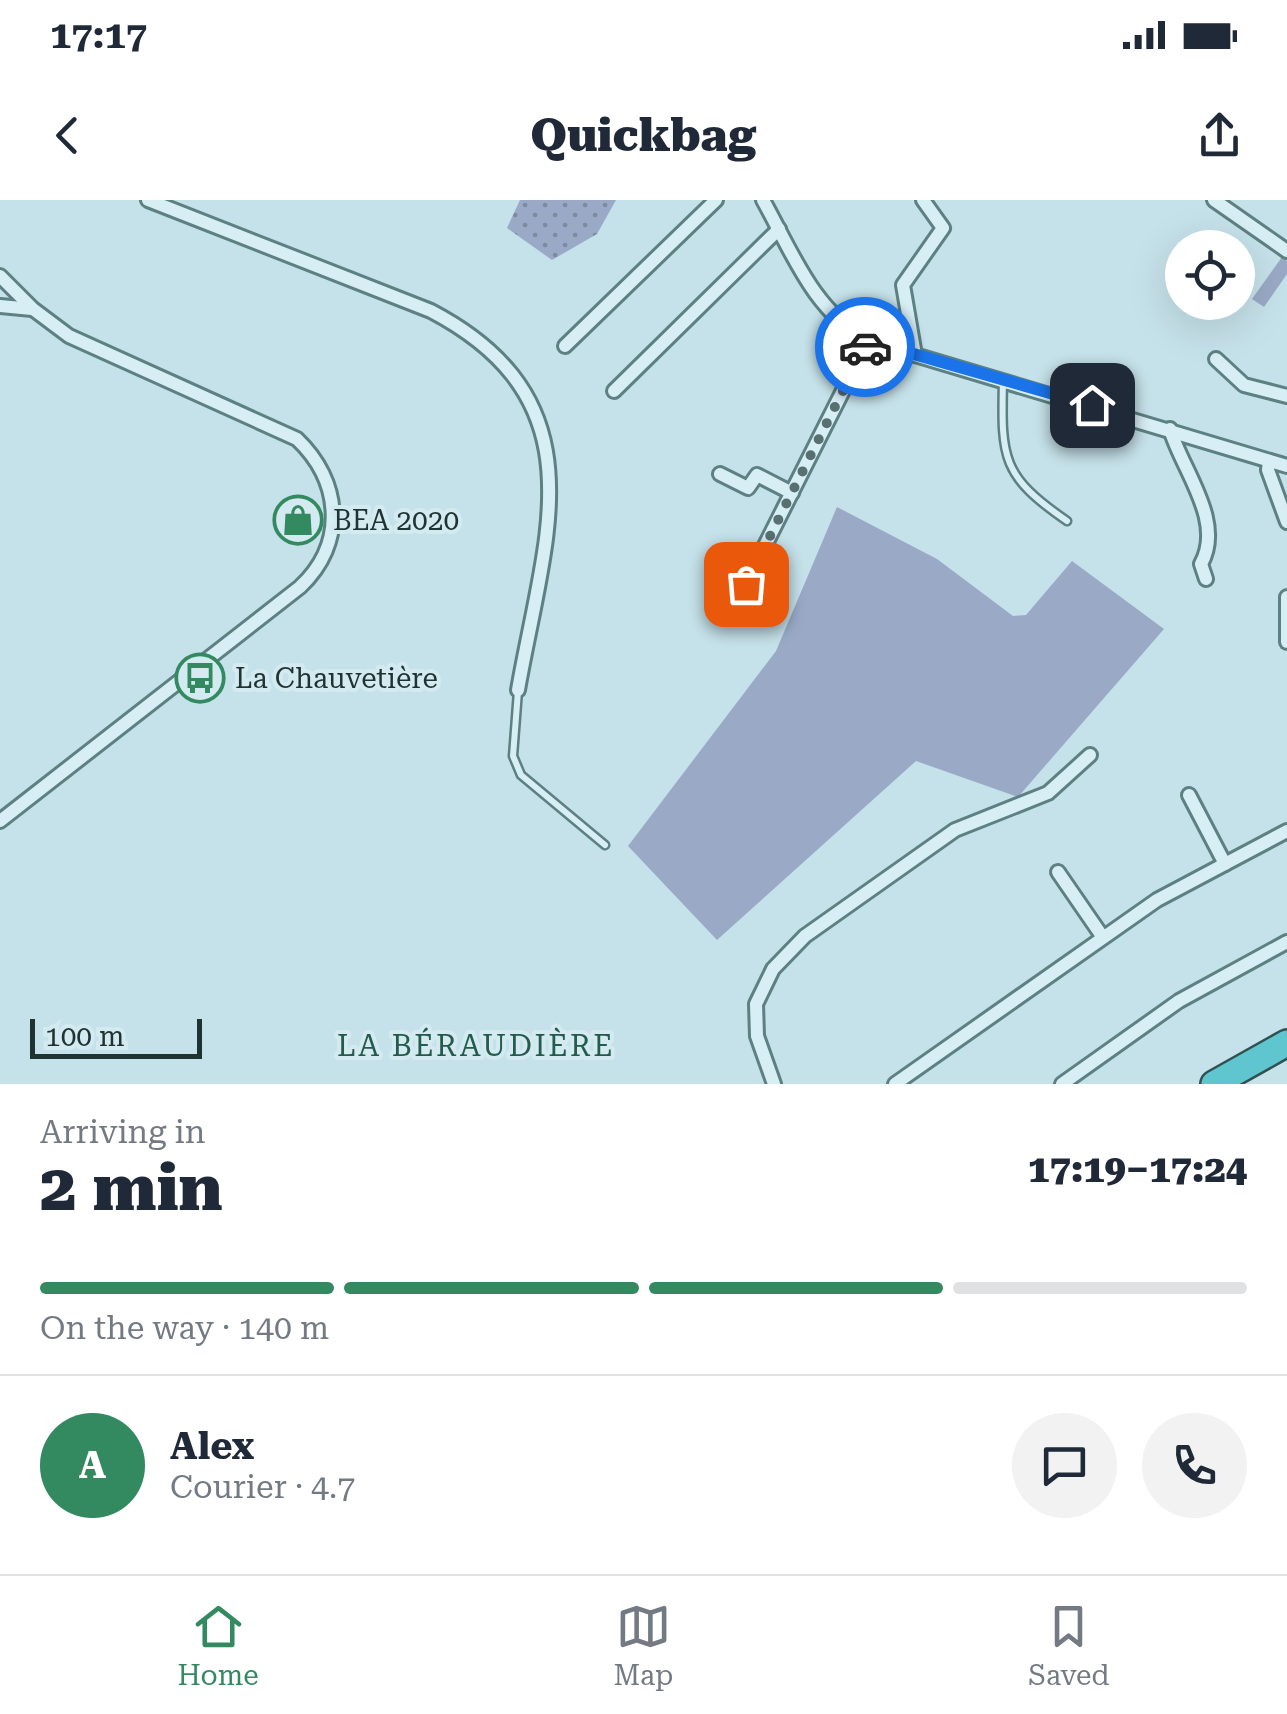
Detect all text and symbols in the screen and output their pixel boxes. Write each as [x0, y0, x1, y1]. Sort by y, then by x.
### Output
text: 17:17 [50, 13, 147, 57]
icon: back [40, 108, 95, 163]
icon: share [1192, 108, 1247, 163]
text: Quickbag [531, 109, 756, 162]
map controls [1165, 230, 1255, 320]
button: locate [1165, 230, 1255, 320]
courier [815, 297, 915, 397]
icon: car [838, 320, 893, 375]
pin [1050, 363, 1135, 448]
icon: home [1065, 378, 1120, 433]
shop icon: BEA 2020 [272, 494, 324, 546]
place label: BEA 2020 [333, 504, 459, 537]
pin [704, 542, 789, 627]
icon: bag [719, 557, 774, 612]
bus stop icon: La Chauvetière [174, 652, 226, 704]
place label: La Chauvetière [235, 662, 438, 695]
scale bar [30, 1014, 202, 1058]
text: 100 m [45, 1020, 125, 1053]
district label: LA BÉRAUDIÈRE [337, 1027, 615, 1063]
text: Arriving in [40, 1113, 205, 1151]
text: 17:19–17:24 [1028, 1147, 1247, 1191]
text: 2 min [40, 1150, 223, 1226]
text: On the way · 140 m [40, 1309, 329, 1347]
button: chat [1012, 1413, 1117, 1518]
button: phone [1142, 1413, 1247, 1518]
text: Alex [170, 1424, 254, 1468]
text: A [79, 1443, 106, 1487]
text: Courier · 4.7 [170, 1468, 355, 1506]
tab: Home [177, 1599, 259, 1692]
tab: Map [614, 1599, 673, 1692]
tab: Saved [1028, 1599, 1110, 1692]

